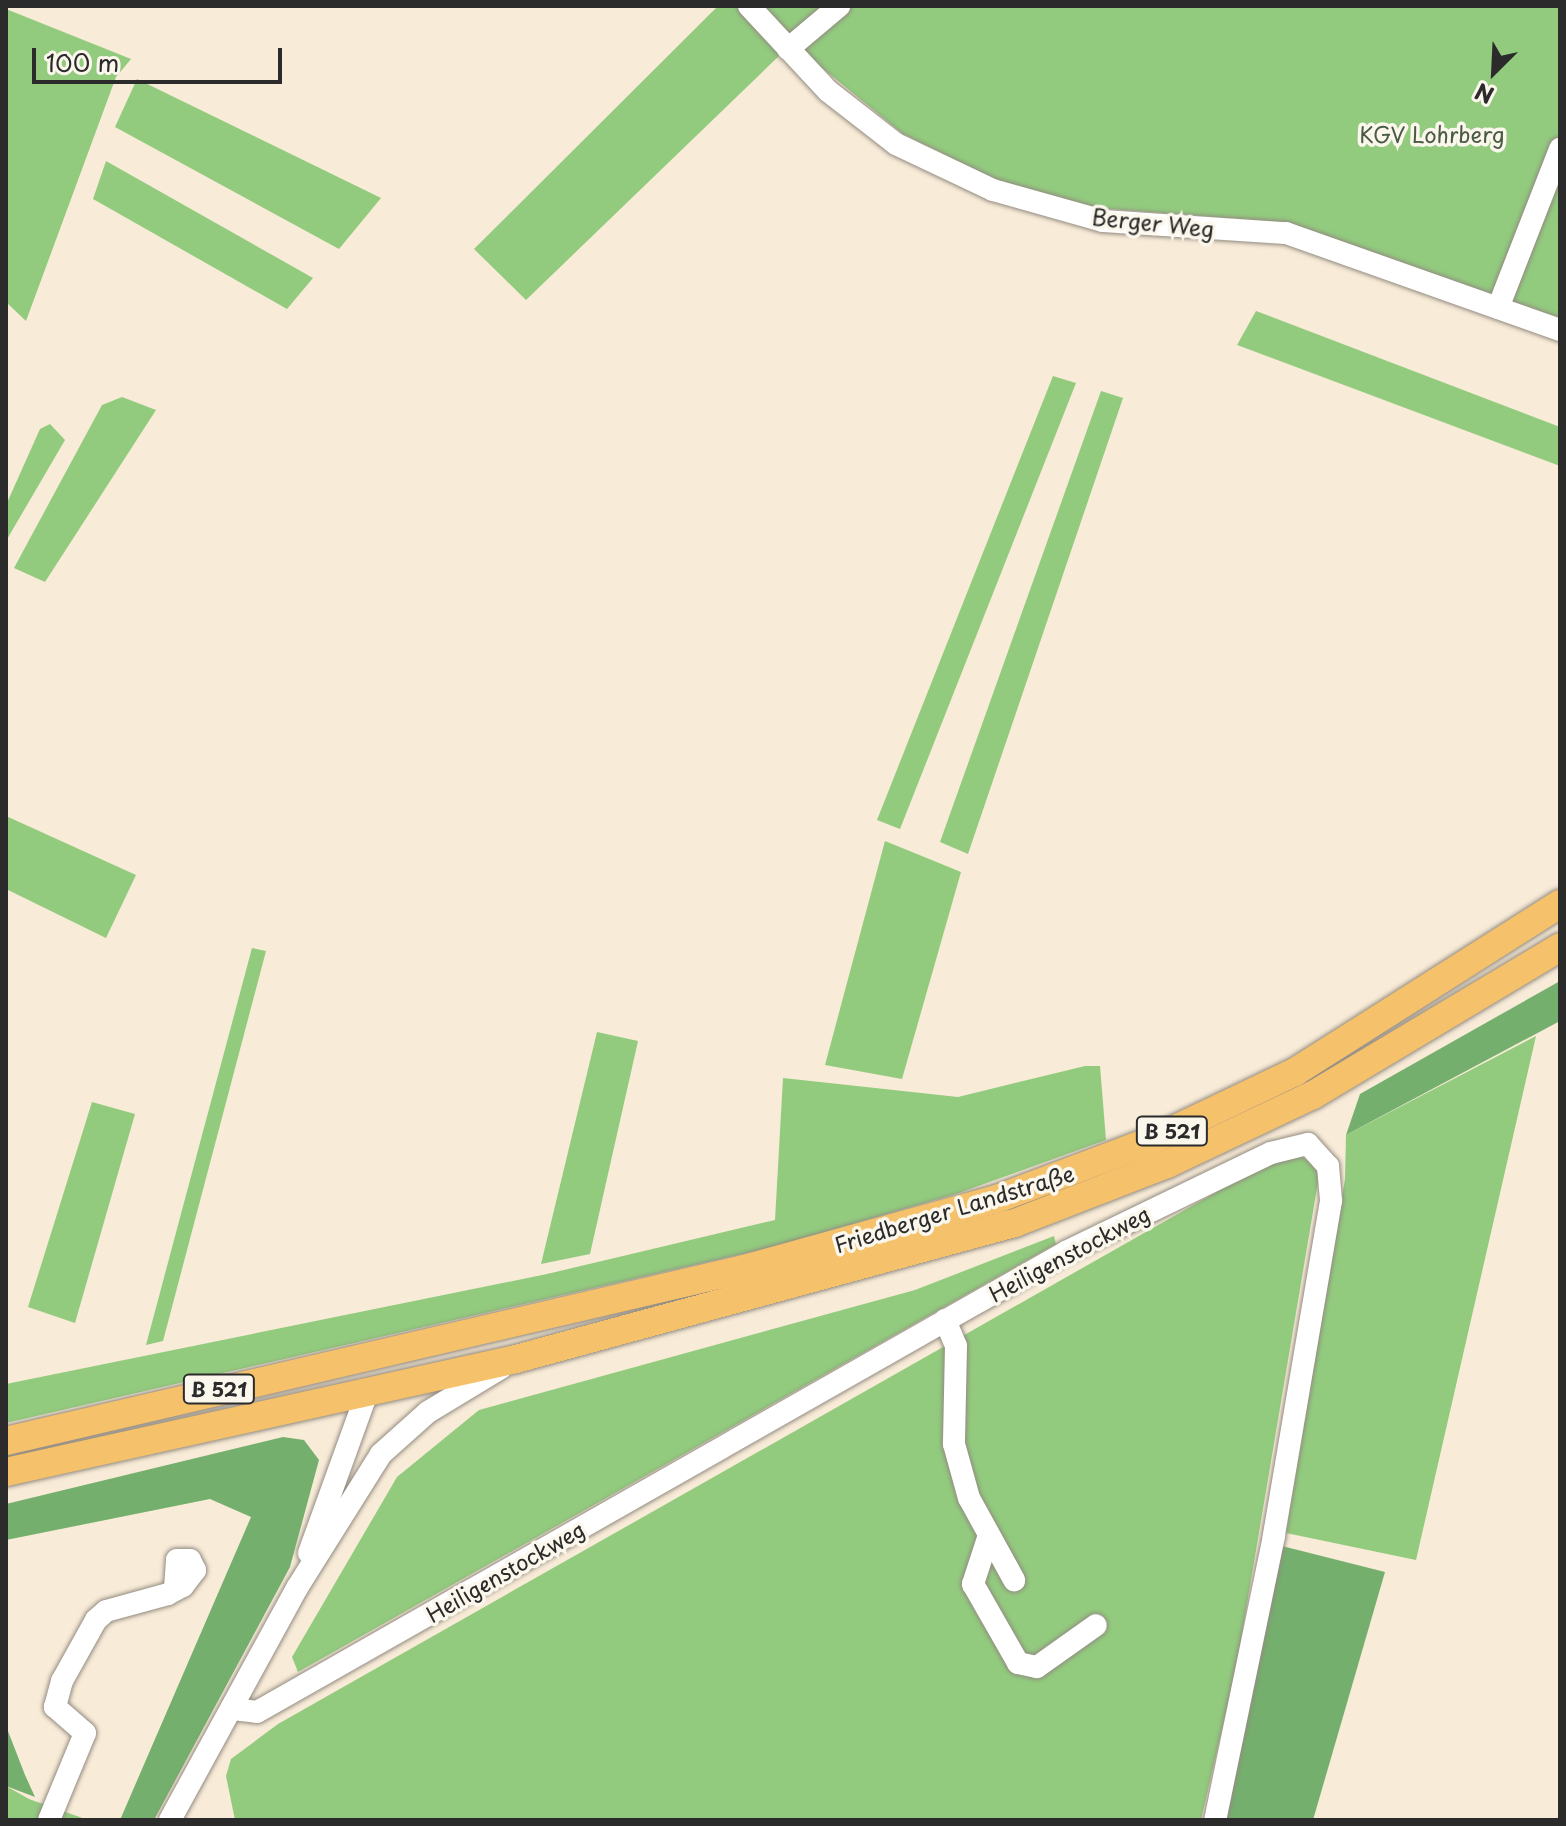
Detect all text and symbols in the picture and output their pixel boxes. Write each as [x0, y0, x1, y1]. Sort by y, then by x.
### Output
scale bar [36, 32, 286, 82]
north arrow [1454, 32, 1534, 112]
text: 100 m [46, 44, 119, 80]
text: N [1469, 76, 1499, 113]
park label: KGV Lohrberg [1358, 121, 1506, 147]
street label: Berger Weg [1090, 202, 1216, 242]
road number: B 521 [1136, 1115, 1208, 1147]
street label: Friedberger Landstraße [831, 1159, 1077, 1257]
street label: Heiligenstockweg [984, 1199, 1154, 1307]
road number: B 521 [183, 1373, 255, 1405]
street label: Heiligenstockweg [421, 1515, 589, 1627]

